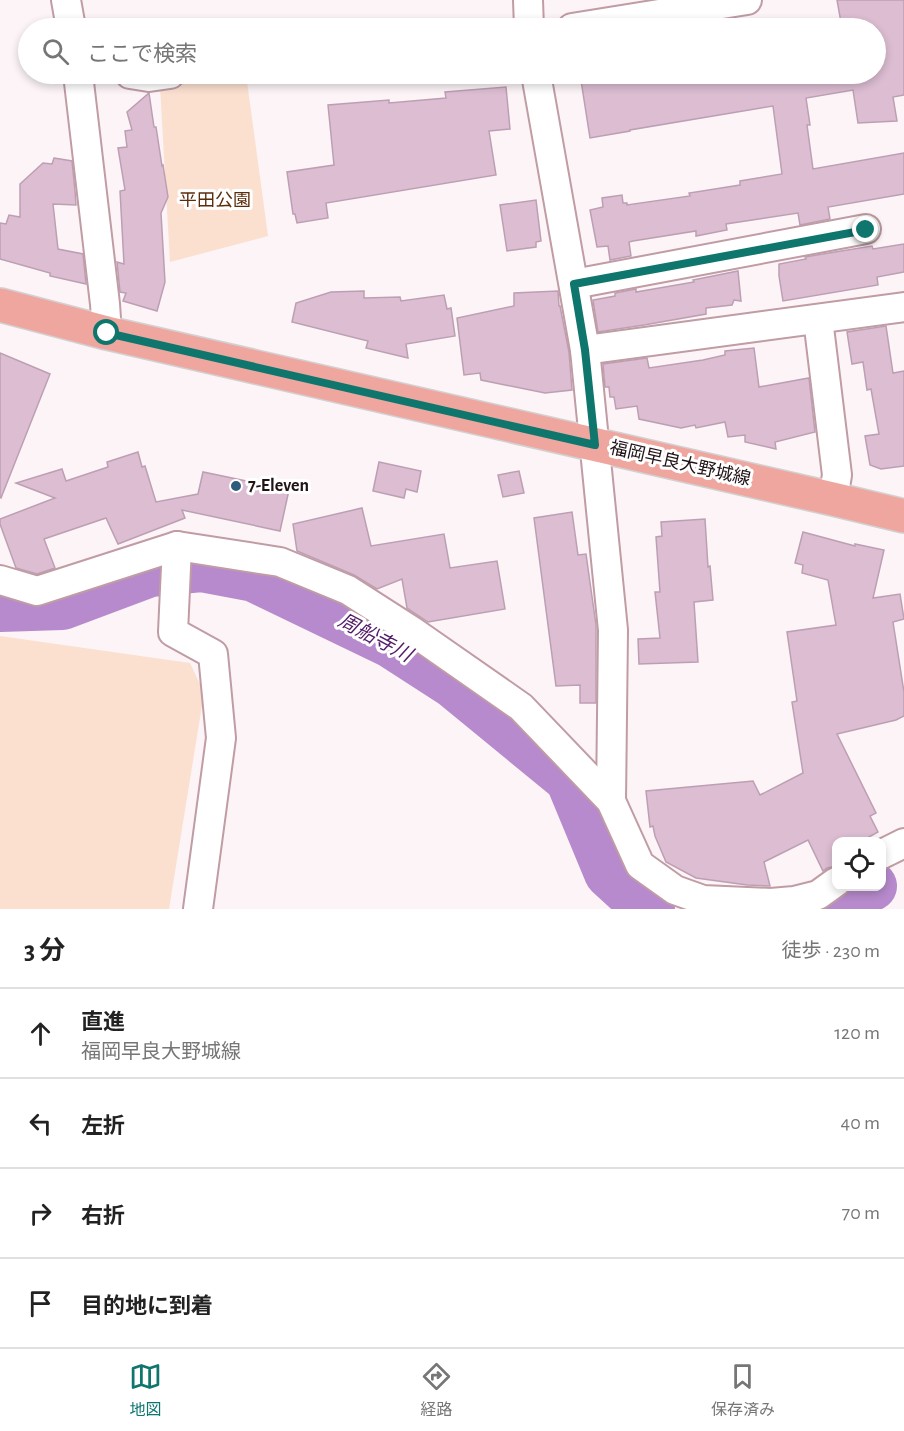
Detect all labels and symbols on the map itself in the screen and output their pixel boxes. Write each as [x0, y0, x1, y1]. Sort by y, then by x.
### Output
park label: 平田公園 [179, 191, 251, 210]
route end [852, 216, 878, 242]
route start [93, 319, 119, 345]
street label: 福岡早良大野城線 [608, 437, 753, 489]
place label: 7-Eleven [248, 477, 309, 495]
marker: 7-Eleven [229, 479, 243, 493]
water label: 周船寺川 [335, 610, 417, 667]

